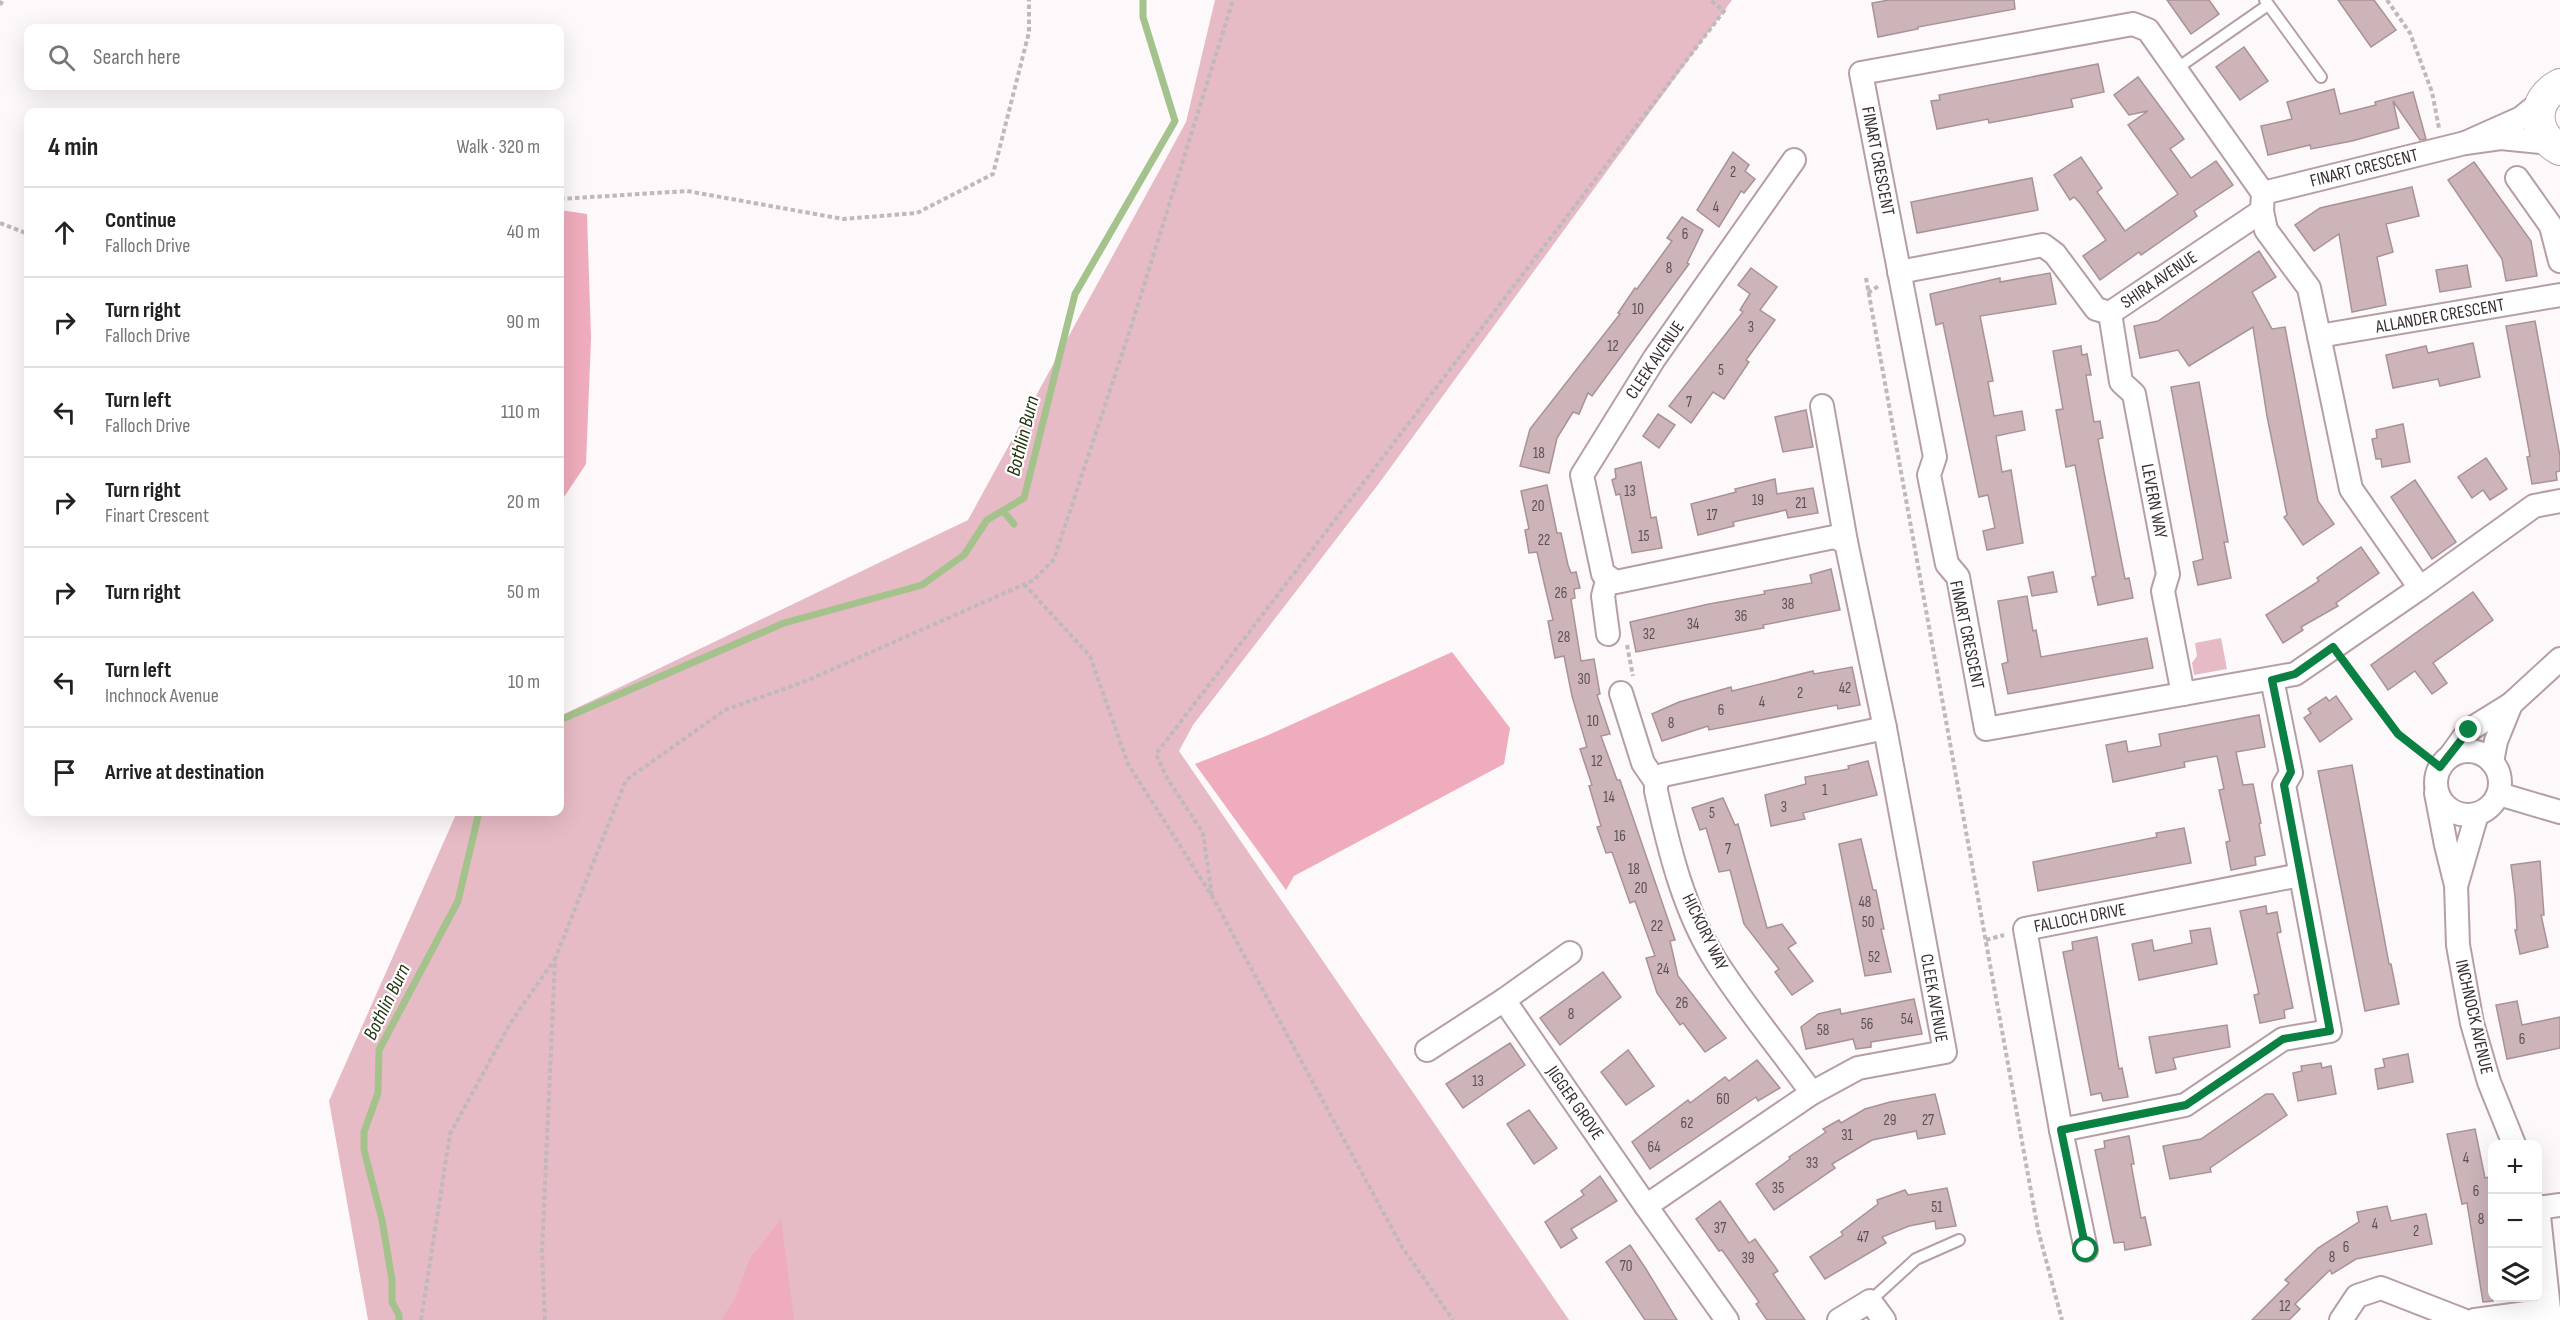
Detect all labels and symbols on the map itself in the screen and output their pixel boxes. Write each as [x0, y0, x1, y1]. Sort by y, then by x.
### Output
street label: FINART CRESCENT [1857, 105, 1899, 217]
street label: FINART CRESCENT [2308, 144, 2420, 192]
house number: 2 [1730, 163, 1736, 182]
house number: 4 [1713, 198, 1719, 217]
house number: 6 [1682, 225, 1688, 244]
street label: SHIRA AVENUE [2117, 247, 2201, 313]
house number: 8 [1666, 259, 1672, 278]
street label: ALLANDER CRESCENT [2373, 294, 2506, 338]
house number: 10 [1632, 300, 1644, 319]
street label: CLEEK AVENUE [1621, 317, 1689, 403]
house number: 3 [1748, 318, 1754, 337]
house number: 12 [1607, 337, 1619, 356]
house number: 5 [1718, 361, 1724, 380]
house number: 7 [1686, 393, 1692, 412]
water label: Bothlin Burn [1002, 394, 1044, 478]
house number: 18 [1533, 444, 1545, 463]
street label: LEVERN WAY [2136, 462, 2172, 541]
house number: 13 [1624, 482, 1636, 501]
house number: 19 [1752, 491, 1764, 510]
house number: 21 [1795, 494, 1807, 513]
house number: 20 [1532, 497, 1544, 516]
house number: 17 [1706, 506, 1718, 525]
house number: 15 [1638, 527, 1650, 546]
house number: 22 [1538, 531, 1550, 550]
street label: FINART CRESCENT [1945, 579, 1989, 691]
house number: 26 [1555, 584, 1567, 603]
house number: 38 [1782, 595, 1794, 614]
house number: 36 [1735, 607, 1747, 626]
house number: 34 [1687, 615, 1699, 634]
house number: 32 [1643, 625, 1655, 644]
house number: 28 [1558, 628, 1570, 647]
house number: 30 [1578, 670, 1590, 689]
house number: 42 [1839, 679, 1851, 698]
house number: 2 [1797, 684, 1803, 703]
house number: 4 [1759, 693, 1765, 712]
house number: 6 [1718, 701, 1724, 720]
house number: 10 [1587, 712, 1599, 731]
house number: 8 [1668, 714, 1674, 733]
route end [2455, 716, 2481, 742]
house number: 12 [1591, 752, 1603, 771]
house number: 1 [1822, 781, 1828, 800]
house number: 14 [1603, 788, 1615, 807]
house number: 3 [1781, 798, 1787, 817]
house number: 5 [1709, 804, 1715, 823]
house number: 16 [1614, 827, 1626, 846]
house number: 7 [1725, 840, 1731, 859]
house number: 18 [1628, 860, 1640, 879]
house number: 20 [1635, 879, 1647, 898]
street label: HICKORY WAY [1677, 890, 1733, 974]
house number: 48 [1859, 893, 1871, 912]
street label: FALLOCH DRIVE [2032, 899, 2128, 937]
house number: 50 [1862, 913, 1874, 932]
house number: 22 [1651, 917, 1663, 936]
house number: 52 [1868, 948, 1880, 967]
street label: CLEEK AVENUE [1916, 952, 1952, 1044]
street label: INCHNOCK AVENUE [2451, 958, 2497, 1076]
water label: Bothlin Burn [358, 960, 416, 1044]
house number: 24 [1657, 960, 1669, 979]
house number: 26 [1676, 994, 1688, 1013]
house number: 8 [1568, 1005, 1574, 1024]
house number: 54 [1901, 1010, 1913, 1029]
house number: 56 [1861, 1015, 1873, 1034]
house number: 58 [1817, 1021, 1829, 1040]
house number: 6 [2519, 1030, 2525, 1049]
street label: JIGGER GROVE [1541, 1061, 1608, 1144]
house number: 13 [1472, 1072, 1484, 1091]
house number: 60 [1716, 1090, 1730, 1109]
house number: 29 [1884, 1111, 1896, 1130]
house number: 27 [1922, 1111, 1934, 1130]
house number: 62 [1681, 1114, 1693, 1133]
house number: 31 [1841, 1126, 1854, 1145]
house number: 64 [1647, 1138, 1661, 1157]
house number: 4 [2463, 1149, 2469, 1168]
house number: 33 [1806, 1154, 1818, 1173]
house number: 35 [1772, 1179, 1784, 1198]
house number: 6 [2473, 1182, 2479, 1201]
house number: 51 [1931, 1198, 1943, 1217]
house number: 8 [2478, 1210, 2484, 1229]
house number: 4 [2372, 1215, 2378, 1234]
house number: 37 [1714, 1219, 1726, 1238]
house number: 2 [2413, 1222, 2419, 1241]
house number: 47 [1857, 1228, 1869, 1247]
route start [2072, 1236, 2098, 1262]
house number: 6 [2343, 1238, 2349, 1257]
house number: 8 [2329, 1248, 2335, 1267]
house number: 39 [1742, 1249, 1754, 1268]
house number: 70 [1620, 1257, 1632, 1276]
house number: 12 [2279, 1297, 2291, 1316]

